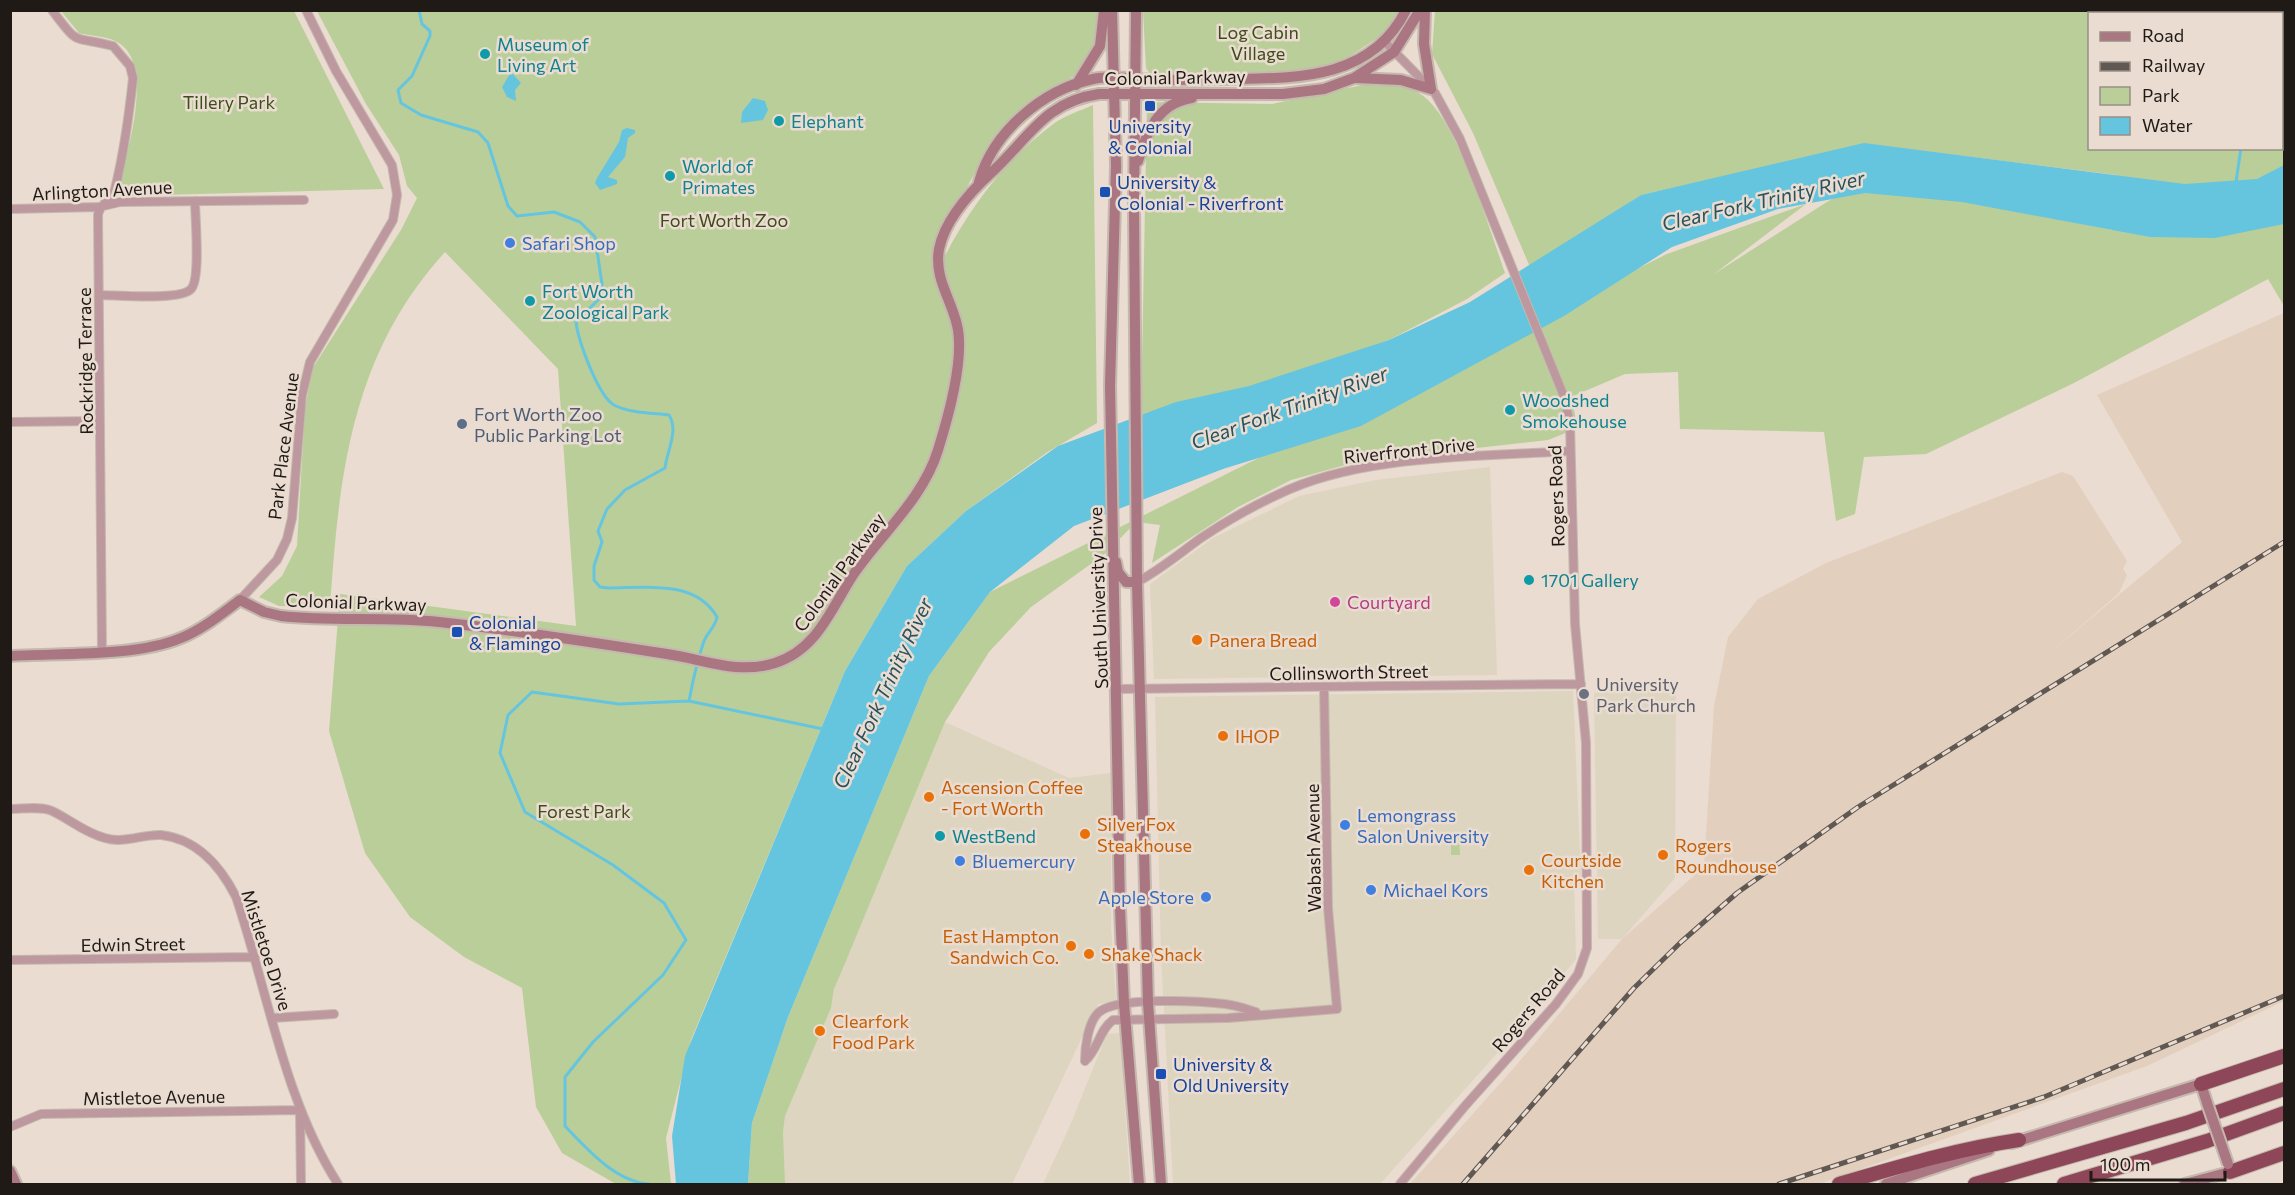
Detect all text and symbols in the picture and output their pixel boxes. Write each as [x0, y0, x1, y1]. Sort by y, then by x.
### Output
legend [2088, 12, 2283, 150]
park label: Log Cabin Village [1217, 21, 1299, 64]
text: Road [2142, 24, 2184, 46]
place label: Museum of Living Art [497, 33, 590, 76]
marker: Museum of Living Art [478, 47, 492, 61]
text: Railway [2142, 54, 2205, 76]
street label: Colonial Parkway [1104, 65, 1246, 89]
text: Park [2142, 84, 2180, 106]
park label: Tillery Park [183, 91, 275, 113]
marker: University & Colonial [1143, 99, 1157, 113]
place label: Elephant [791, 110, 864, 132]
marker: Elephant [772, 114, 786, 128]
text: Water [2142, 114, 2193, 136]
place label: University & Colonial [1108, 115, 1192, 158]
place label: World of Primates [682, 155, 755, 198]
water label: Clear Fork Trinity River [1659, 165, 1868, 235]
marker: World of Primates [663, 169, 677, 183]
place label: University & Colonial - Riverfront [1117, 171, 1284, 214]
street label: Arlington Avenue [31, 175, 173, 205]
marker: University & Colonial - Riverfront [1098, 185, 1112, 199]
park label: Fort Worth Zoo [660, 209, 788, 231]
place label: Safari Shop [522, 232, 616, 254]
marker: Safari Shop [503, 236, 517, 250]
place label: Fort Worth Zoological Park [542, 280, 670, 323]
street label: Rockridge Terrace [73, 287, 97, 435]
marker: Fort Worth Zoological Park [523, 294, 537, 308]
water label: Clear Fork Trinity River [1187, 360, 1392, 454]
street label: Park Place Avenue [263, 371, 303, 521]
place label: Woodshed Smokehouse [1522, 389, 1627, 432]
place label: Fort Worth Zoo Public Parking Lot [474, 403, 622, 446]
marker: Woodshed Smokehouse [1503, 403, 1517, 417]
marker: Fort Worth Zoo Public Parking Lot [455, 417, 469, 431]
street label: Riverfront Drive [1342, 432, 1476, 468]
street label: Rogers Road [1543, 445, 1569, 547]
street label: South University Drive [1084, 507, 1112, 689]
street label: Colonial Parkway [789, 508, 889, 636]
place label: 1701 Gallery [1541, 569, 1639, 591]
marker: 1701 Gallery [1522, 573, 1536, 587]
street label: Colonial Parkway [285, 589, 427, 615]
place label: Courtyard [1347, 591, 1431, 613]
water label: Clear Fork Trinity River [827, 593, 937, 792]
marker: Courtyard [1328, 595, 1342, 609]
place label: Colonial & Flamingo [469, 611, 561, 654]
marker: Colonial & Flamingo [450, 625, 464, 639]
place label: Panera Bread [1209, 629, 1317, 651]
marker: Panera Bread [1190, 633, 1204, 647]
street label: Collinsworth Street [1269, 660, 1429, 684]
place label: University Park Church [1596, 673, 1696, 716]
marker: University Park Church [1577, 687, 1591, 701]
place label: IHOP [1235, 725, 1280, 747]
marker: IHOP [1216, 729, 1230, 743]
place label: Ascension Coffee - Fort Worth [941, 776, 1083, 819]
street label: Wabash Avenue [1301, 783, 1325, 913]
marker: Ascension Coffee - Fort Worth [922, 790, 936, 804]
park label: Forest Park [537, 800, 631, 822]
place label: Lemongrass Salon University [1357, 804, 1489, 847]
place label: Silver Fox Steakhouse [1097, 813, 1192, 856]
marker: Lemongrass Salon University [1338, 818, 1352, 832]
place label: WestBend [952, 825, 1036, 847]
marker: Silver Fox Steakhouse [1078, 827, 1092, 841]
marker: WestBend [933, 829, 947, 843]
place label: Rogers Roundhouse [1675, 834, 1777, 877]
marker: Rogers Roundhouse [1656, 848, 1670, 862]
place label: Courtside Kitchen [1541, 849, 1621, 892]
place label: Bluemercury [972, 850, 1075, 872]
marker: Bluemercury [953, 854, 967, 868]
marker: Courtside Kitchen [1522, 863, 1536, 877]
place label: Michael Kors [1383, 879, 1488, 901]
marker: Michael Kors [1364, 883, 1378, 897]
place label: Apple Store [1098, 886, 1194, 908]
street label: Mistletoe Drive [237, 887, 297, 1013]
marker: Apple Store [1199, 890, 1213, 904]
place label: East Hampton Sandwich Co. [942, 925, 1059, 968]
street label: Edwin Street [80, 932, 186, 956]
marker: East Hampton Sandwich Co. [1064, 939, 1078, 953]
place label: Shake Shack [1101, 943, 1203, 965]
marker: Shake Shack [1082, 947, 1096, 961]
street label: Rogers Road [1487, 964, 1569, 1056]
place label: Clearfork Food Park [832, 1010, 915, 1053]
marker: Clearfork Food Park [813, 1024, 827, 1038]
place label: University & Old University [1173, 1053, 1289, 1096]
marker: University & Old University [1154, 1067, 1168, 1081]
street label: Mistletoe Avenue [83, 1085, 225, 1109]
scale bar [2091, 1144, 2224, 1182]
text: 100 m [2100, 1153, 2150, 1175]

